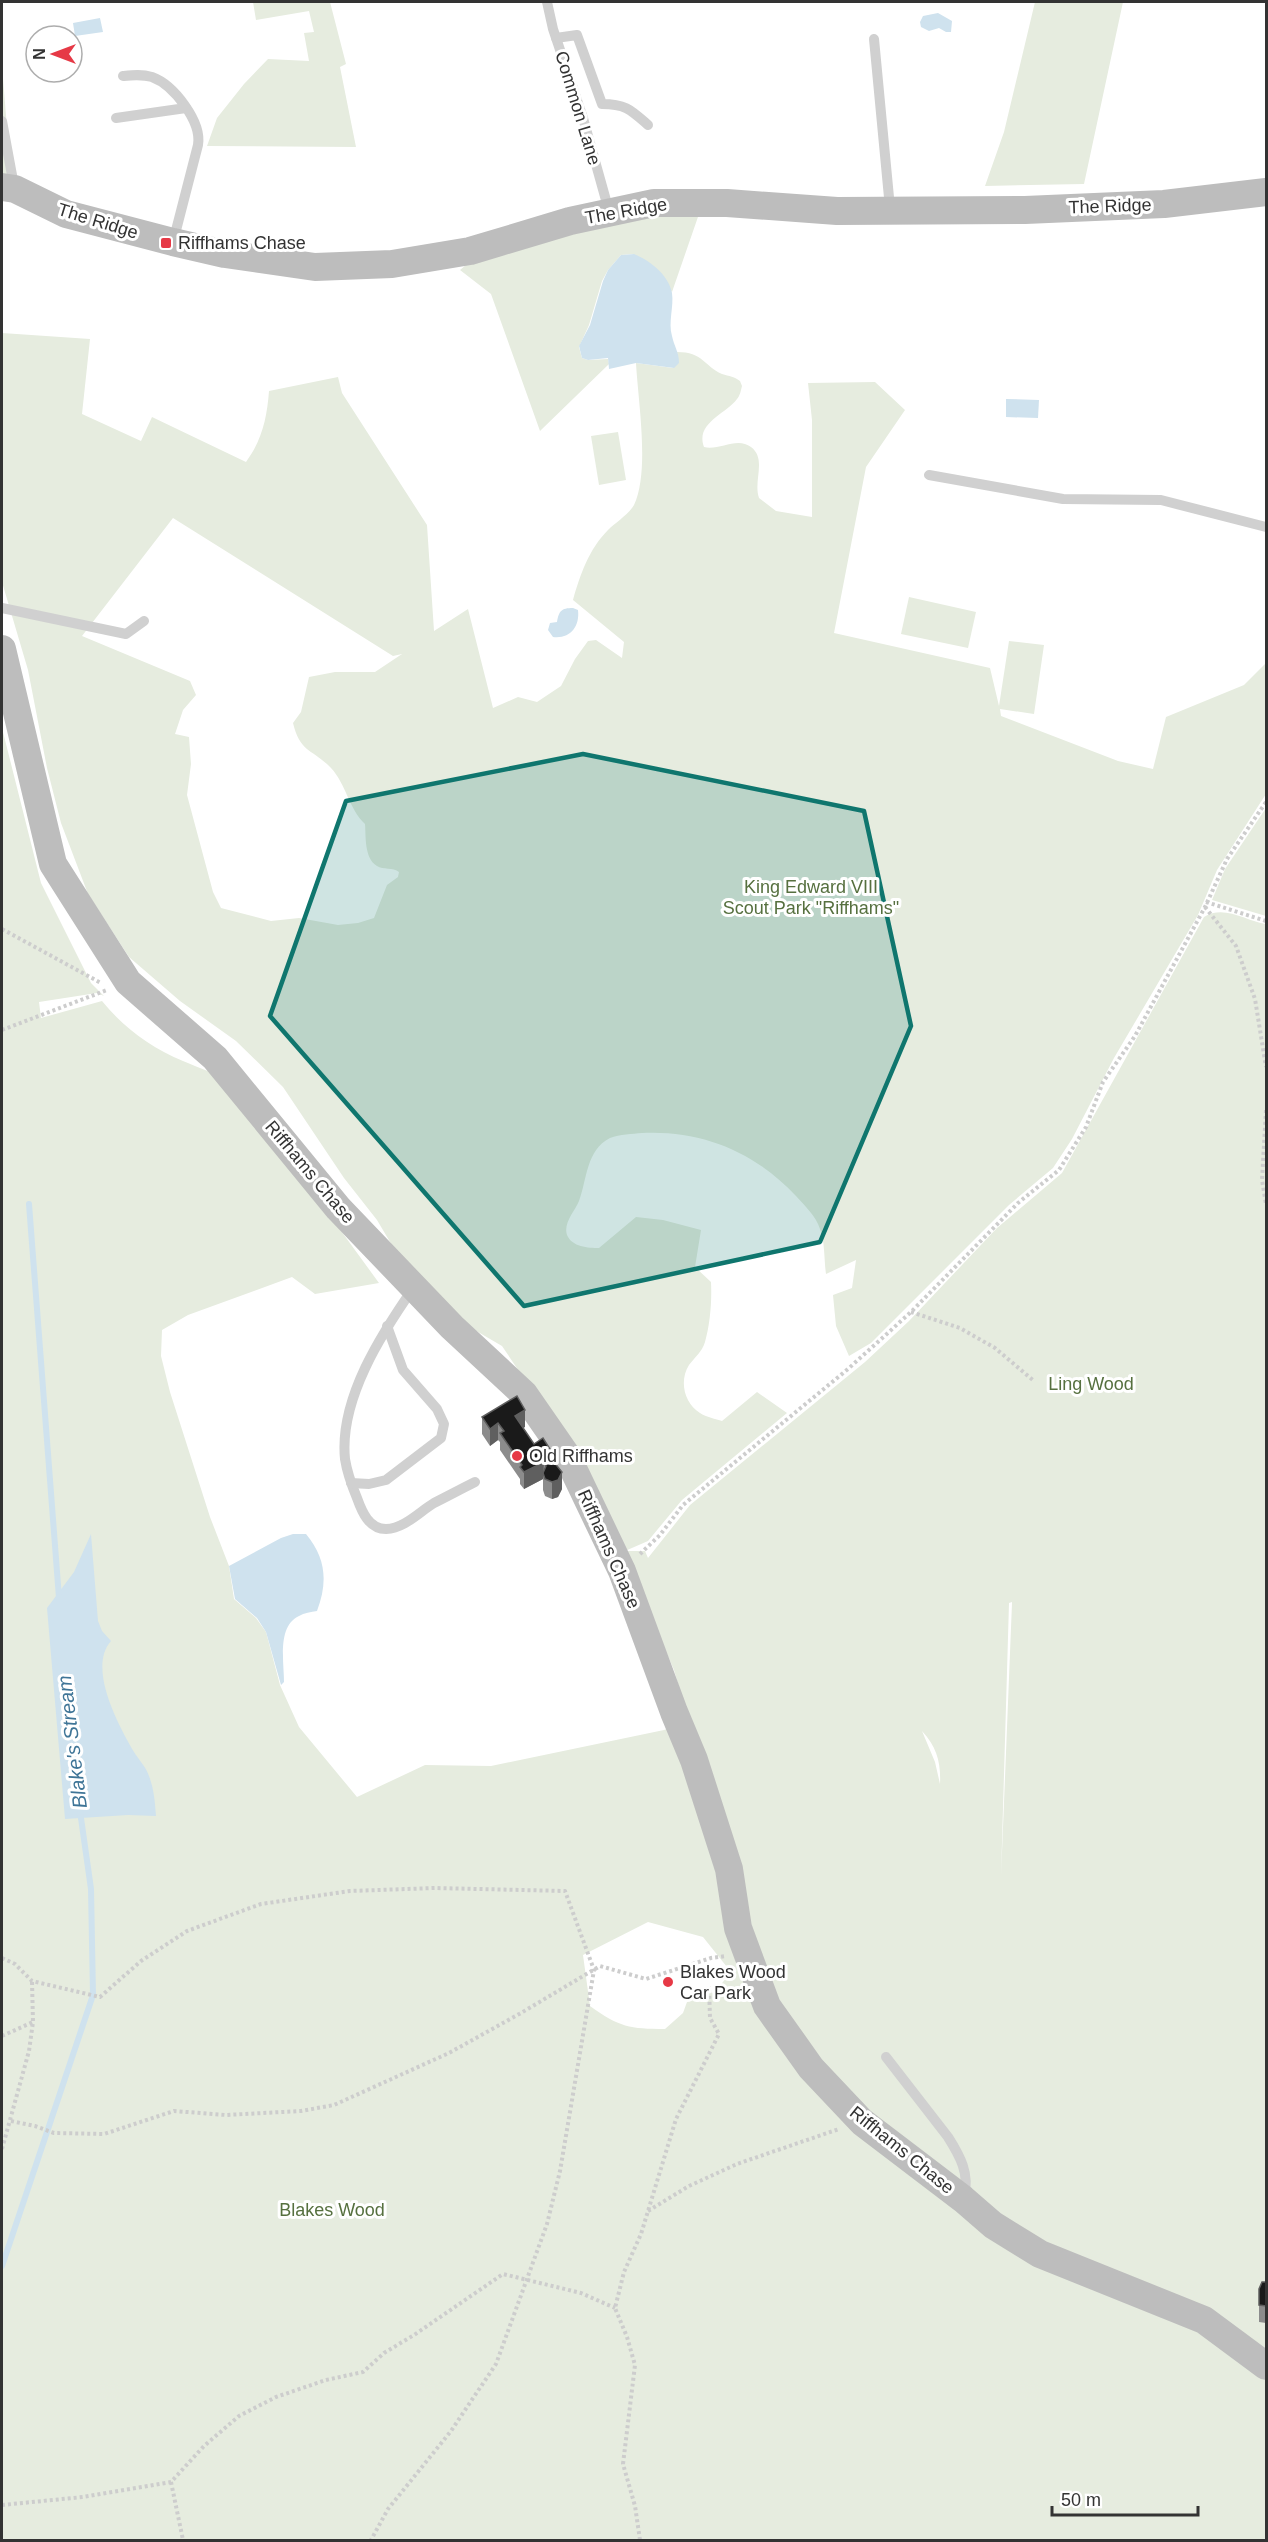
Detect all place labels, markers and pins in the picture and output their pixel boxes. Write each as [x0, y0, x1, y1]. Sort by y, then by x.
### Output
place label: Riffhams Chase [178, 233, 306, 253]
marker: Riffhams Chase [159, 236, 173, 250]
place label: Old Riffhams [529, 1446, 633, 1466]
marker: Old Riffhams [510, 1449, 524, 1463]
place label: Blakes Wood Car Park [680, 1962, 786, 2003]
marker: Blakes Wood Car Park [661, 1975, 675, 1989]

